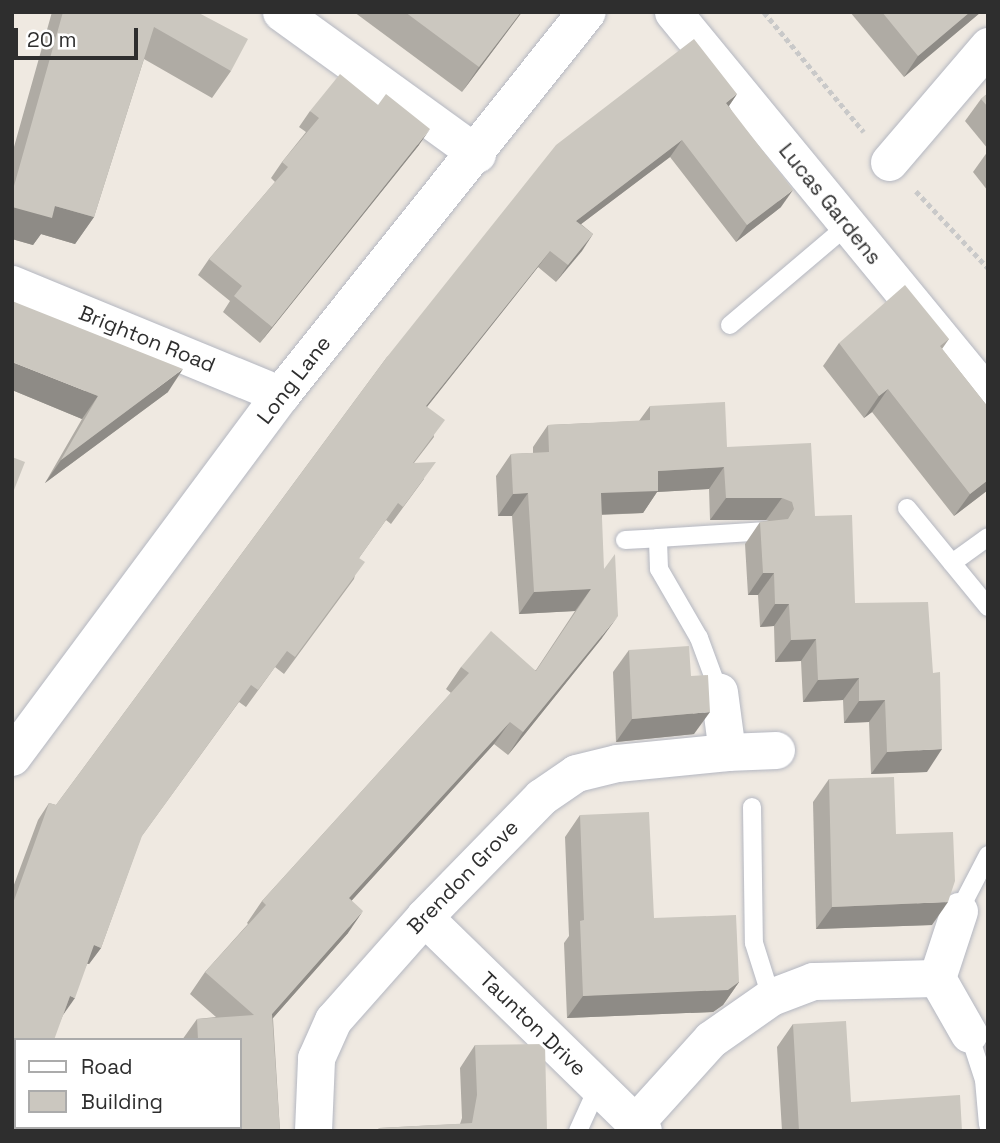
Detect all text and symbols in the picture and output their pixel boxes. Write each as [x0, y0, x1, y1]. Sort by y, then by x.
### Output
scale bar [18, 14, 142, 58]
text: 20 m [27, 26, 77, 53]
street label: Lucas Gardens [773, 138, 887, 270]
street label: Brighton Road [75, 300, 219, 378]
street label: Long Lane [252, 331, 336, 429]
street label: Brendon Grove [402, 815, 524, 939]
street label: Taunton Drive [474, 967, 592, 1081]
legend [14, 1038, 242, 1129]
text: Road [81, 1053, 133, 1080]
text: Building [81, 1088, 163, 1115]

